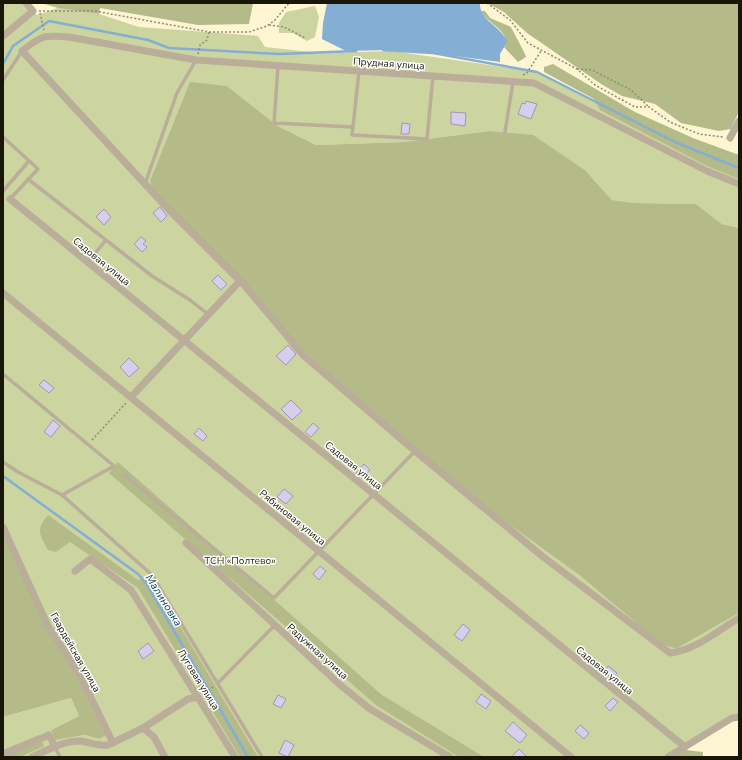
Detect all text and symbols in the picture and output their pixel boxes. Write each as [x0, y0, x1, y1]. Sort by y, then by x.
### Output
street label: Прудная улица [353, 55, 425, 73]
street label: Садовая улица [70, 234, 133, 289]
street label: Садовая улица [322, 438, 385, 493]
street label: Рябиновая улица [256, 487, 328, 549]
park label: ТСН «Полтево» [204, 554, 276, 568]
water label: Малиновка [142, 571, 185, 629]
street label: Гвардейская улица [47, 610, 104, 695]
street label: Радужная улица [284, 621, 351, 683]
street label: Садовая улица [573, 643, 636, 698]
street label: Луговая улица [174, 646, 222, 713]

